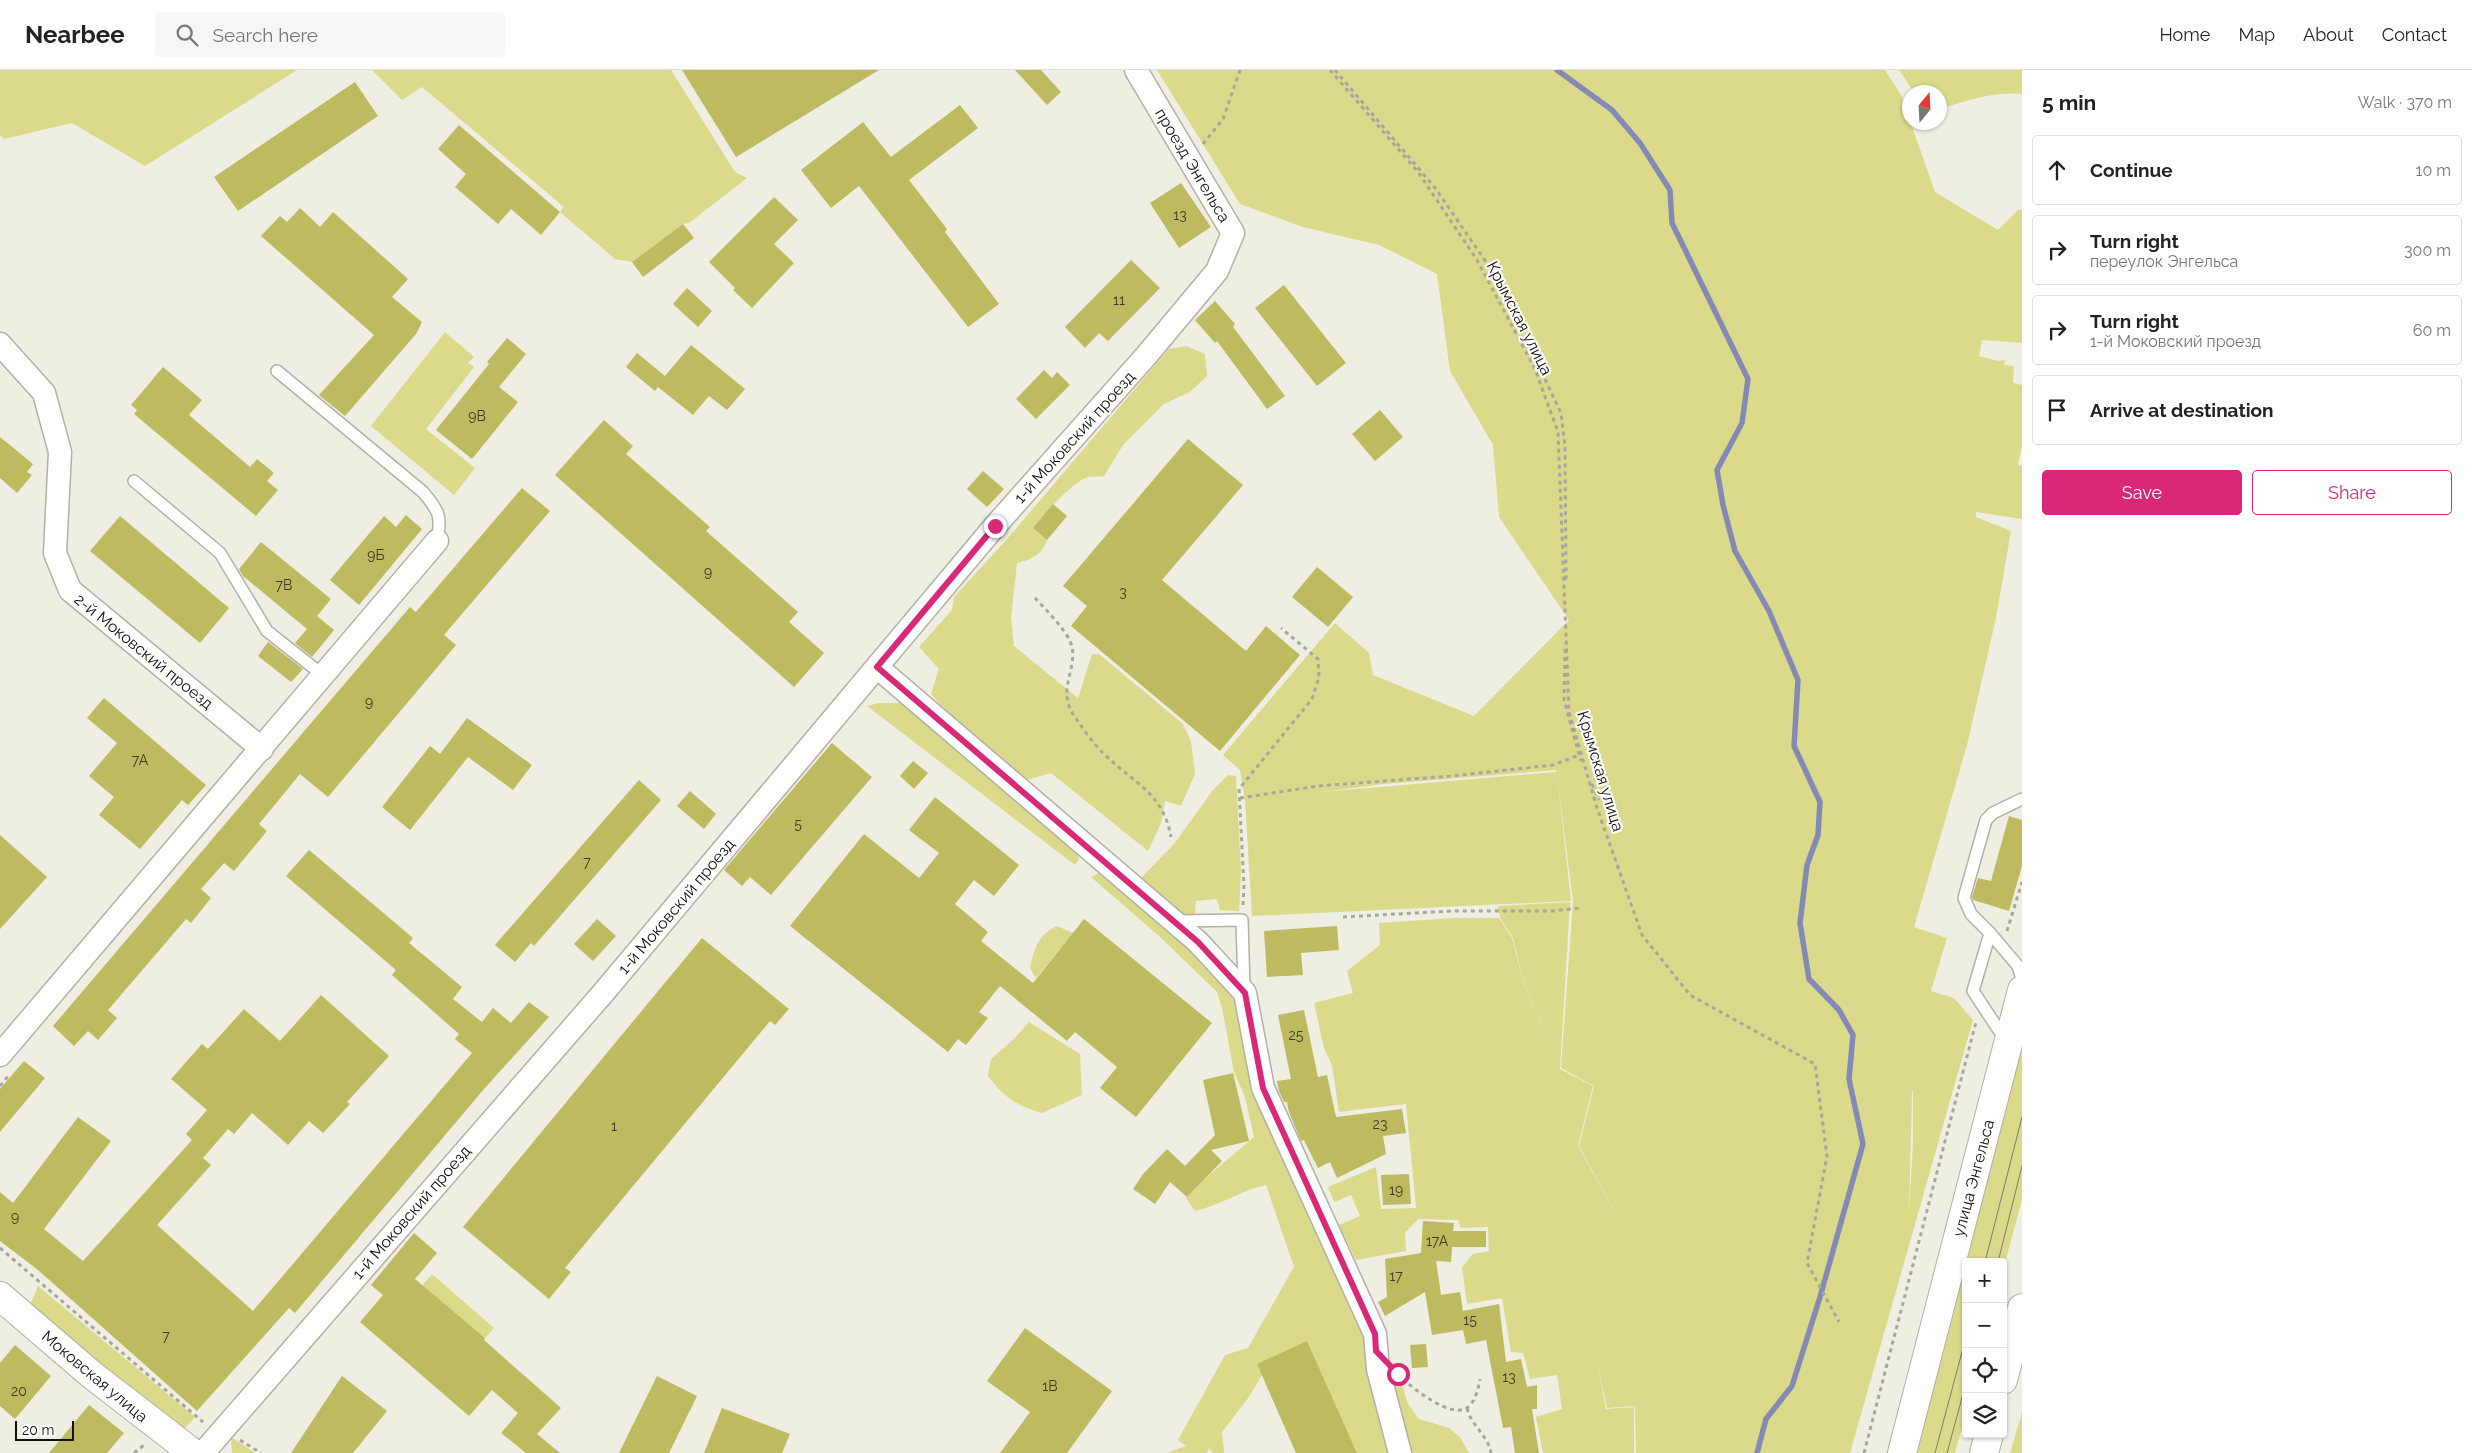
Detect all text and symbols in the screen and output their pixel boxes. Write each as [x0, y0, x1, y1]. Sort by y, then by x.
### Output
search box [155, 12, 505, 57]
text: Nearbee [25, 20, 125, 49]
icon: search [173, 21, 201, 49]
text: Search here [213, 24, 318, 46]
text: Home [2159, 24, 2210, 45]
text: Map [2238, 24, 2275, 45]
text: About [2303, 24, 2354, 45]
text: Contact [2382, 24, 2447, 45]
north arrow [1902, 85, 1947, 130]
text: 5 min [2042, 90, 2096, 115]
text: Walk · 370 m [2358, 93, 2452, 112]
street label: проезд Энгельса [1151, 105, 1234, 226]
icon: ahead [2043, 156, 2071, 184]
text: Continue [2090, 159, 2173, 181]
text: 10 m [2416, 161, 2451, 180]
house number: 13 [1173, 207, 1187, 223]
text: Turn right [2090, 230, 2179, 252]
icon: right [2043, 236, 2071, 264]
text: 300 m [2404, 241, 2451, 260]
text: переулок Энгельса [2090, 252, 2238, 271]
street label: Крымская улица [1483, 258, 1556, 378]
house number: 11 [1113, 292, 1125, 308]
text: Turn right [2090, 310, 2179, 332]
icon: right [2043, 316, 2071, 344]
text: 60 m [2413, 321, 2451, 340]
text: 1-й Моковский проезд [2090, 332, 2261, 351]
street label: 1-й Моковский проезд [1010, 367, 1139, 507]
icon: arrive [2043, 396, 2071, 424]
text: Arrive at destination [2090, 399, 2274, 421]
house number: 9В [468, 408, 486, 424]
button: Save [2042, 470, 2242, 515]
button: Share [2252, 470, 2452, 515]
route end [984, 515, 1007, 538]
house number: 9Б [367, 547, 385, 563]
house number: 9 [704, 564, 712, 580]
house number: 7В [276, 577, 292, 593]
house number: 3 [1119, 584, 1127, 600]
street label: 2-й Моковский проезд [71, 590, 217, 713]
house number: 9 [365, 694, 373, 710]
street label: Крымская улица [1573, 709, 1628, 834]
house number: 7А [132, 752, 149, 768]
house number: 5 [794, 816, 802, 832]
street label: 1-й Моковский проезд [614, 835, 739, 978]
house number: 7 [583, 854, 591, 870]
house number: 25 [1289, 1027, 1304, 1043]
house number: 23 [1373, 1116, 1387, 1132]
house number: 1 [611, 1118, 617, 1134]
street label: улица Энгельса [1949, 1118, 1998, 1239]
street label: 1-й Моковский проезд [348, 1142, 475, 1283]
house number: 19 [1389, 1182, 1403, 1198]
house number: 9 [11, 1209, 19, 1225]
house number: 17А [1426, 1233, 1449, 1249]
map controls [1962, 1258, 2007, 1438]
button: + [1962, 1258, 2007, 1303]
house number: 17 [1389, 1268, 1403, 1284]
button: − [1962, 1303, 2007, 1348]
house number: 15 [1463, 1312, 1477, 1328]
street label: Моковская улица [38, 1327, 151, 1426]
house number: 7 [162, 1328, 170, 1344]
button: locate [1962, 1348, 2007, 1393]
route start [1387, 1363, 1410, 1386]
house number: 13 [1502, 1369, 1516, 1385]
house number: 1В [1042, 1378, 1058, 1394]
house number: 20 [11, 1383, 27, 1399]
button: layers [1962, 1393, 2007, 1438]
scale bar [15, 1418, 74, 1441]
text: 20 m [22, 1422, 54, 1438]

